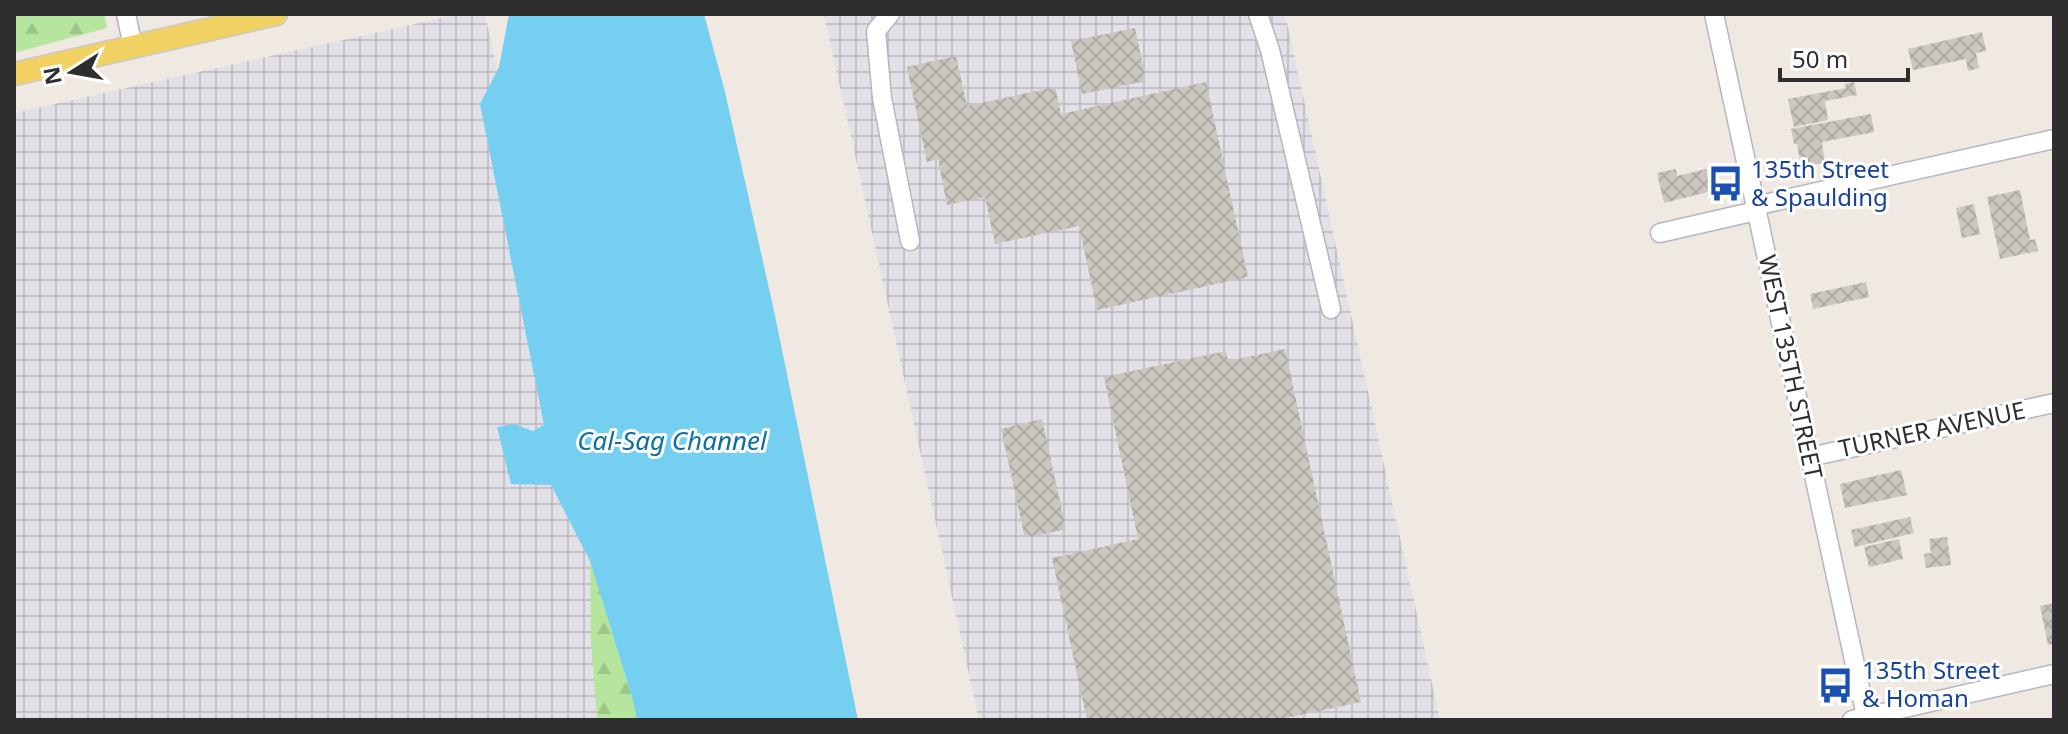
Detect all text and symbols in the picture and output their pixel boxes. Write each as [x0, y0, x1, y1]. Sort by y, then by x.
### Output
north arrow [32, 32, 112, 112]
scale bar [1780, 32, 1908, 82]
text: 50 m [1792, 42, 1848, 75]
text: N [35, 64, 68, 88]
place label: 135th Street & Spaulding [1751, 152, 1889, 213]
bus stop icon: 135th Street & Spaulding [1706, 165, 1744, 203]
street label: WEST 135TH STREET [1752, 252, 1831, 482]
street label: TURNER AVENUE [1835, 393, 2028, 464]
water label: Cal-Sag Channel [577, 422, 768, 458]
place label: 135th Street & Homan [1862, 653, 2000, 714]
bus stop icon: 135th Street & Homan [1817, 666, 1855, 704]

